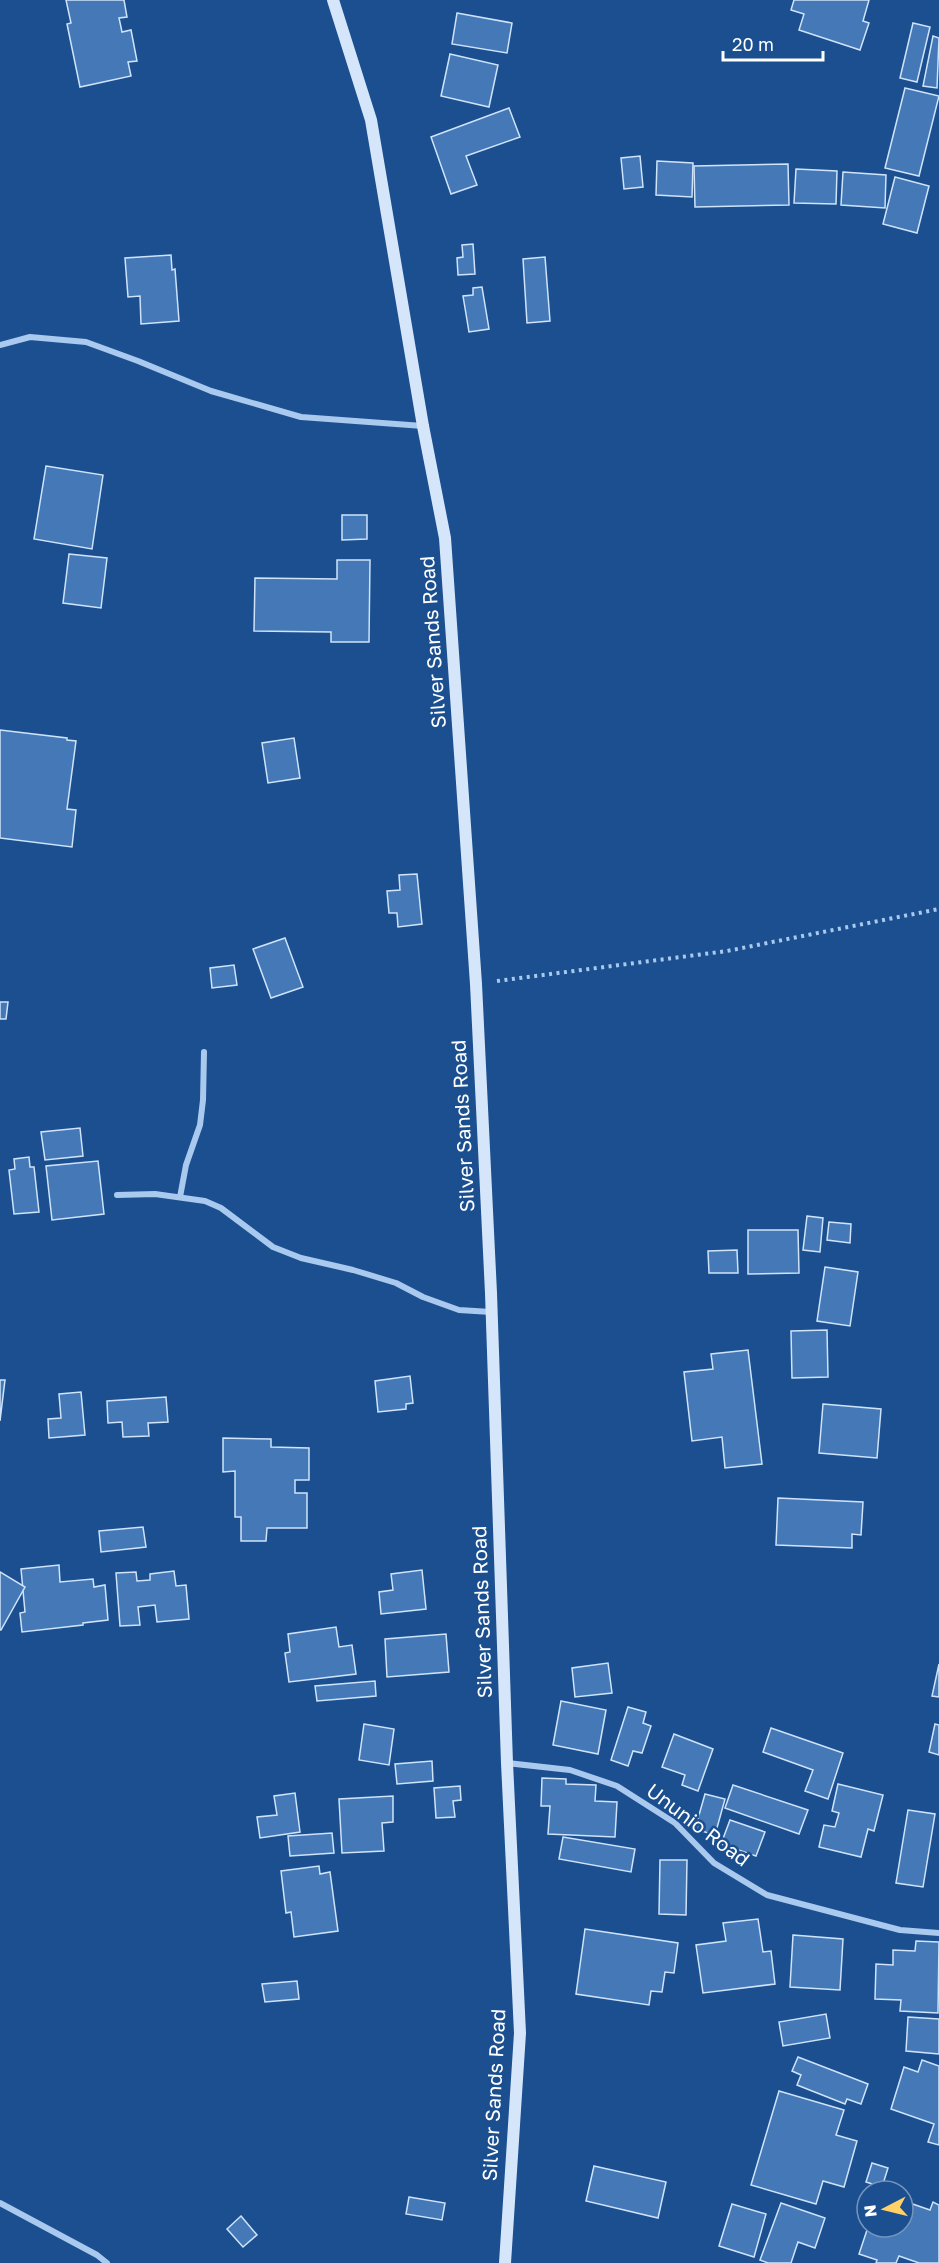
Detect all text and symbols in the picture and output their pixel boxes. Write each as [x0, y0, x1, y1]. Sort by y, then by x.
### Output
scale bar [723, 24, 824, 62]
text: 20 m [732, 33, 774, 55]
street label: Silver Sands Road [414, 555, 450, 729]
street label: Silver Sands Road [445, 1039, 479, 1213]
street label: Silver Sands Road [466, 1525, 496, 1699]
street label: Ununio Road [642, 1778, 755, 1871]
street label: Silver Sands Road [476, 2008, 510, 2182]
north arrow [855, 2179, 915, 2239]
text: N [859, 2204, 881, 2218]

